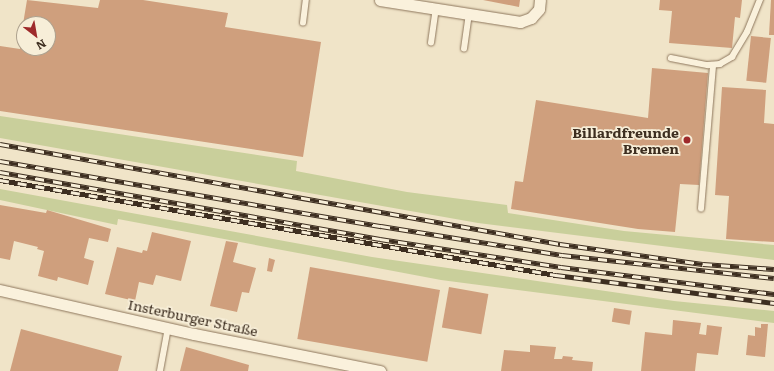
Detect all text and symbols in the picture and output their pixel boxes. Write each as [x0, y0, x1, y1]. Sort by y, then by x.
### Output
north arrow [16, 16, 56, 56]
text: N [34, 36, 50, 55]
place label: Billardfreunde Bremen [572, 124, 679, 156]
marker: Billardfreunde Bremen [682, 135, 692, 145]
street label: Insterburger Straße [126, 295, 260, 339]

